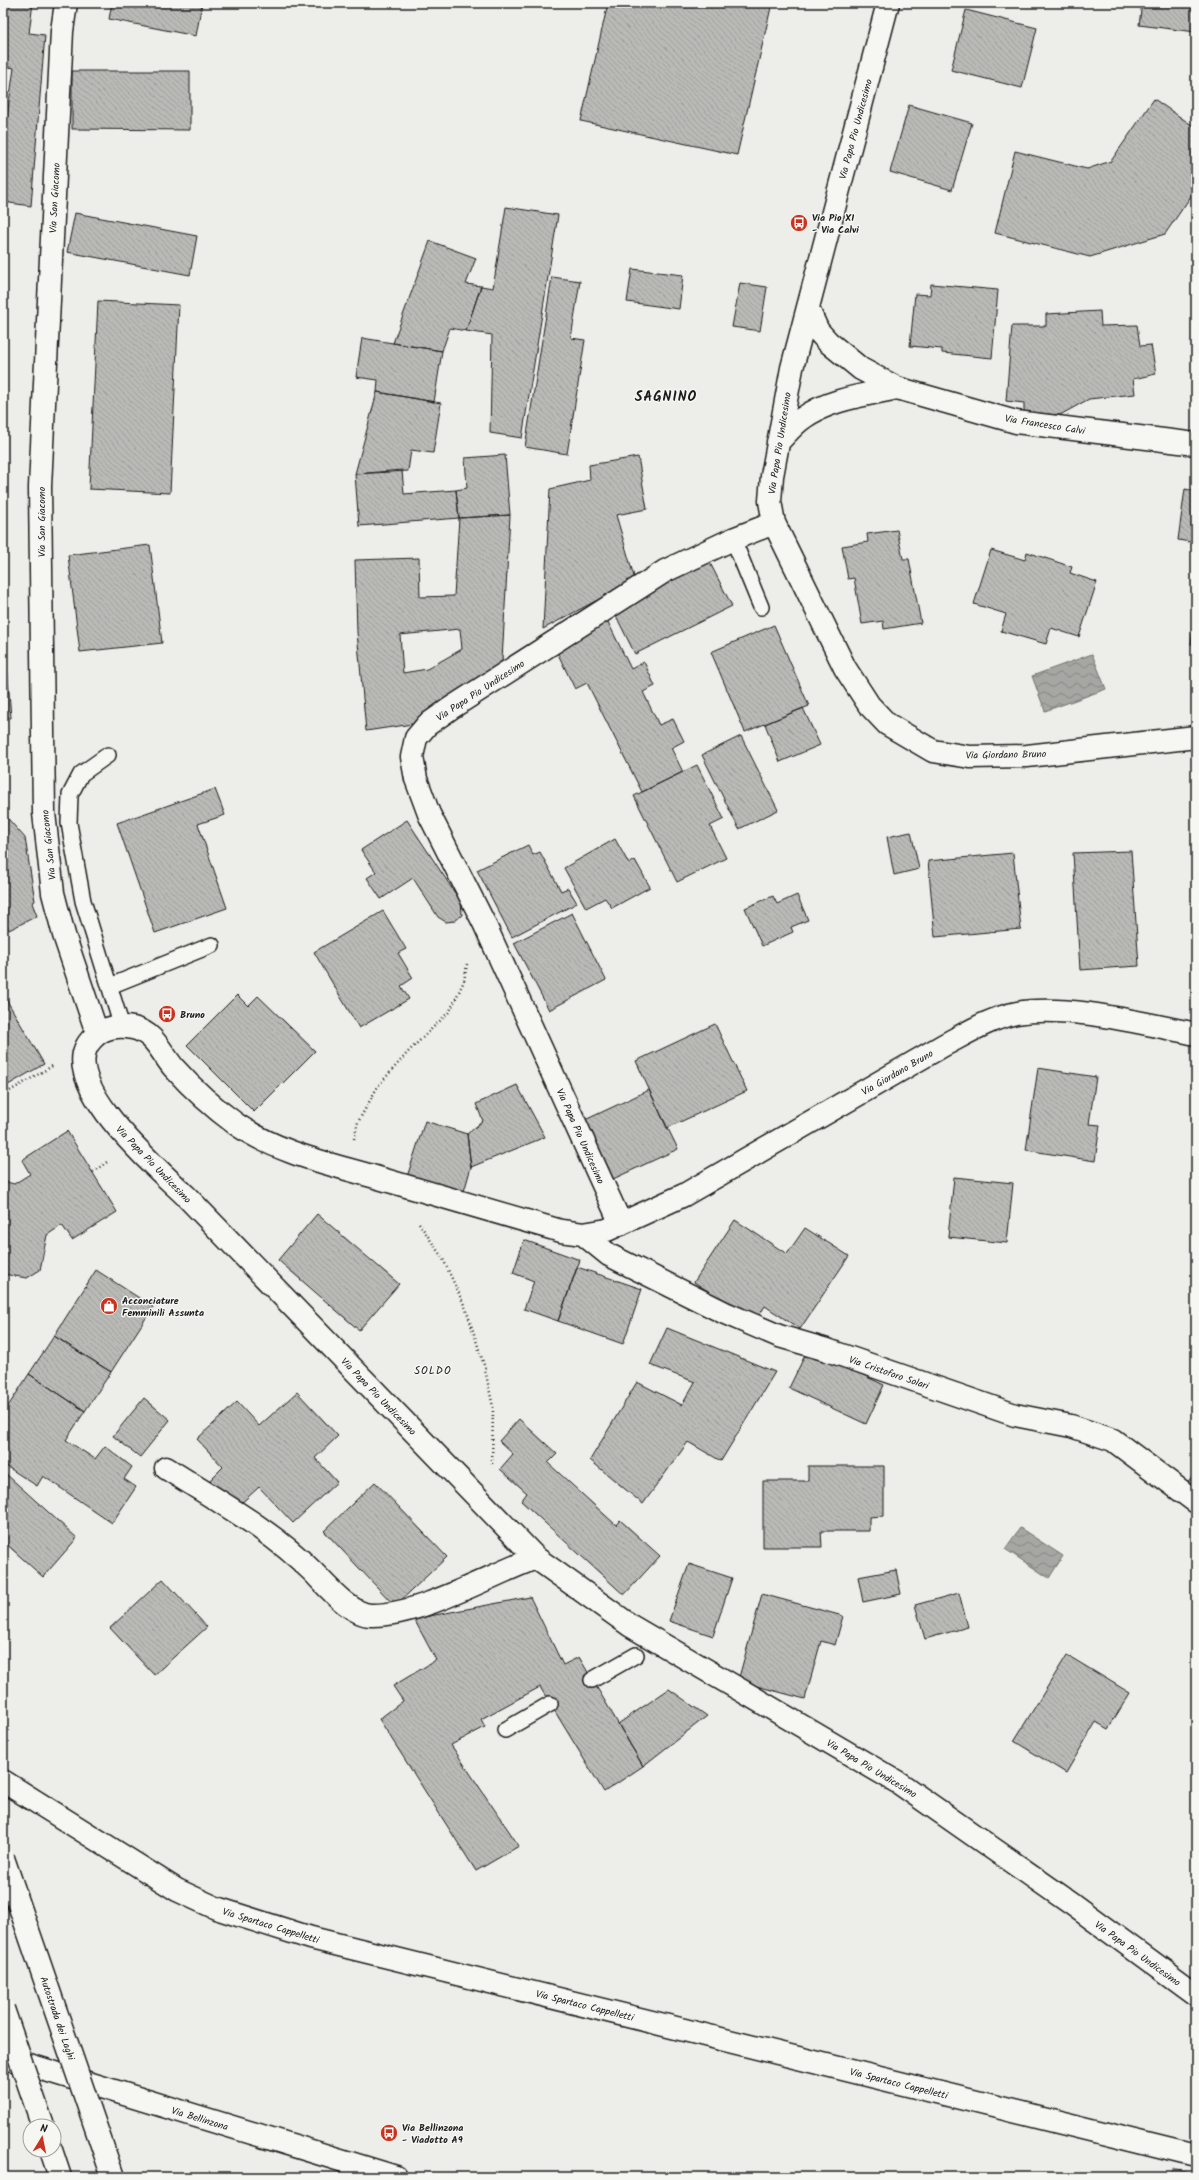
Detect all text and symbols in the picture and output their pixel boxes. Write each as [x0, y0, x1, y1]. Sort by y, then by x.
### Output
street label: Via Papa Pio Undicesimo [835, 77, 877, 181]
street label: Via San Giacomo [45, 162, 65, 234]
place label: Via Pio XI - Via Calvi [812, 210, 859, 238]
bus stop icon: Via Pio XI - Via Calvi [789, 213, 809, 233]
district label: SAGNINO [635, 386, 697, 408]
street label: Via Papa Pio Undicesimo [764, 391, 796, 495]
street label: Via Francesco Calvi [1004, 411, 1087, 439]
street label: Via San Giacomo [34, 486, 50, 557]
street label: Via Papa Pio Undicesimo [433, 656, 529, 726]
street label: Via Giordano Bruno [966, 746, 1047, 764]
street label: Via San Giacomo [37, 809, 61, 881]
bus stop icon: Bruno [157, 1004, 177, 1024]
place label: Bruno [180, 1007, 205, 1023]
street label: Via Giordano Bruno [859, 1046, 937, 1100]
street label: Via Papa Pio Undicesimo [552, 1086, 609, 1187]
street label: Via Papa Pio Undicesimo [112, 1122, 195, 1208]
place label: Acconciature Femminili Assunta [122, 1293, 204, 1321]
shop icon: Acconciature Femminili Assunta [99, 1296, 119, 1316]
street label: Via Cristoforo Solari [847, 1352, 931, 1394]
street label: Via Papa Pio Undicesimo [337, 1354, 420, 1440]
district label: SOLDO [414, 1362, 452, 1380]
street label: Via Papa Pio Undicesimo [823, 1735, 920, 1803]
street label: Via Spartaco Cappelletti [220, 1904, 322, 1948]
street label: Via Papa Pio Undicesimo [1091, 1917, 1184, 1991]
street label: Autostrada dei Laghi [35, 1974, 79, 2063]
street label: Via Spartaco Cappelletti [534, 1986, 636, 2026]
street label: Via Spartaco Cappelletti [848, 2064, 950, 2104]
street label: Via Bellinzona [169, 2103, 230, 2135]
north arrow [22, 2118, 62, 2158]
text: N [39, 2120, 49, 2139]
place label: Via Bellinzona - Viadotto A9 [402, 2120, 463, 2148]
bus stop icon: Via Bellinzona - Viadotto A9 [379, 2123, 399, 2143]

